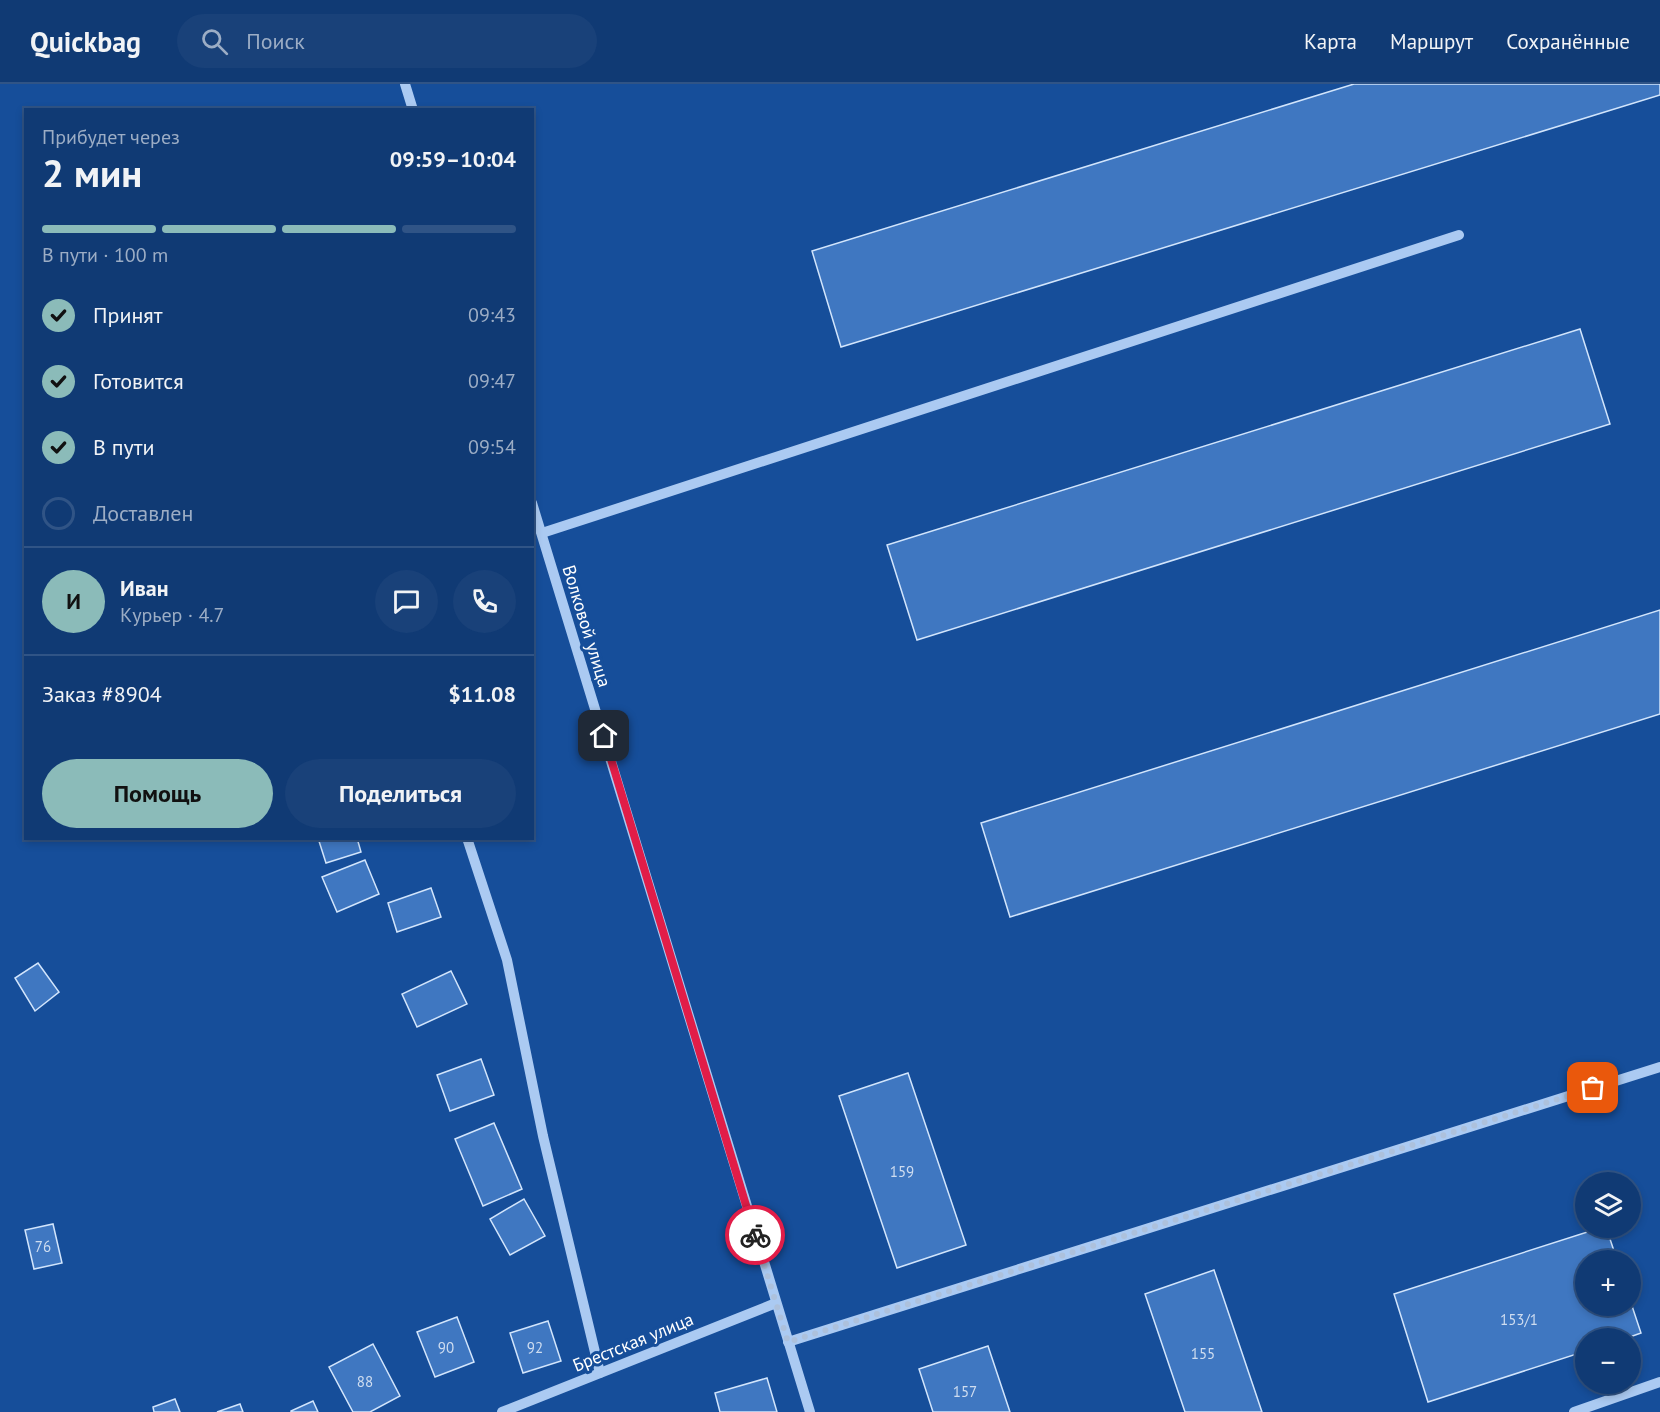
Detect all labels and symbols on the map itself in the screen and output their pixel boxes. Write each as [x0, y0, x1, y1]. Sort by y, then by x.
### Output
street label: Волковой улица [558, 562, 616, 690]
pin [578, 710, 629, 761]
pin [1567, 1062, 1618, 1113]
house number: 159 [890, 1162, 914, 1181]
courier [725, 1205, 785, 1265]
house number: 76 [35, 1237, 51, 1256]
street label: Брестская улица [569, 1307, 697, 1377]
house number: 153/1 [1500, 1310, 1538, 1329]
house number: 90 [438, 1338, 454, 1357]
house number: 92 [527, 1338, 543, 1357]
house number: 155 [1191, 1344, 1215, 1363]
house number: 88 [357, 1372, 373, 1391]
house number: 157 [953, 1382, 977, 1401]

